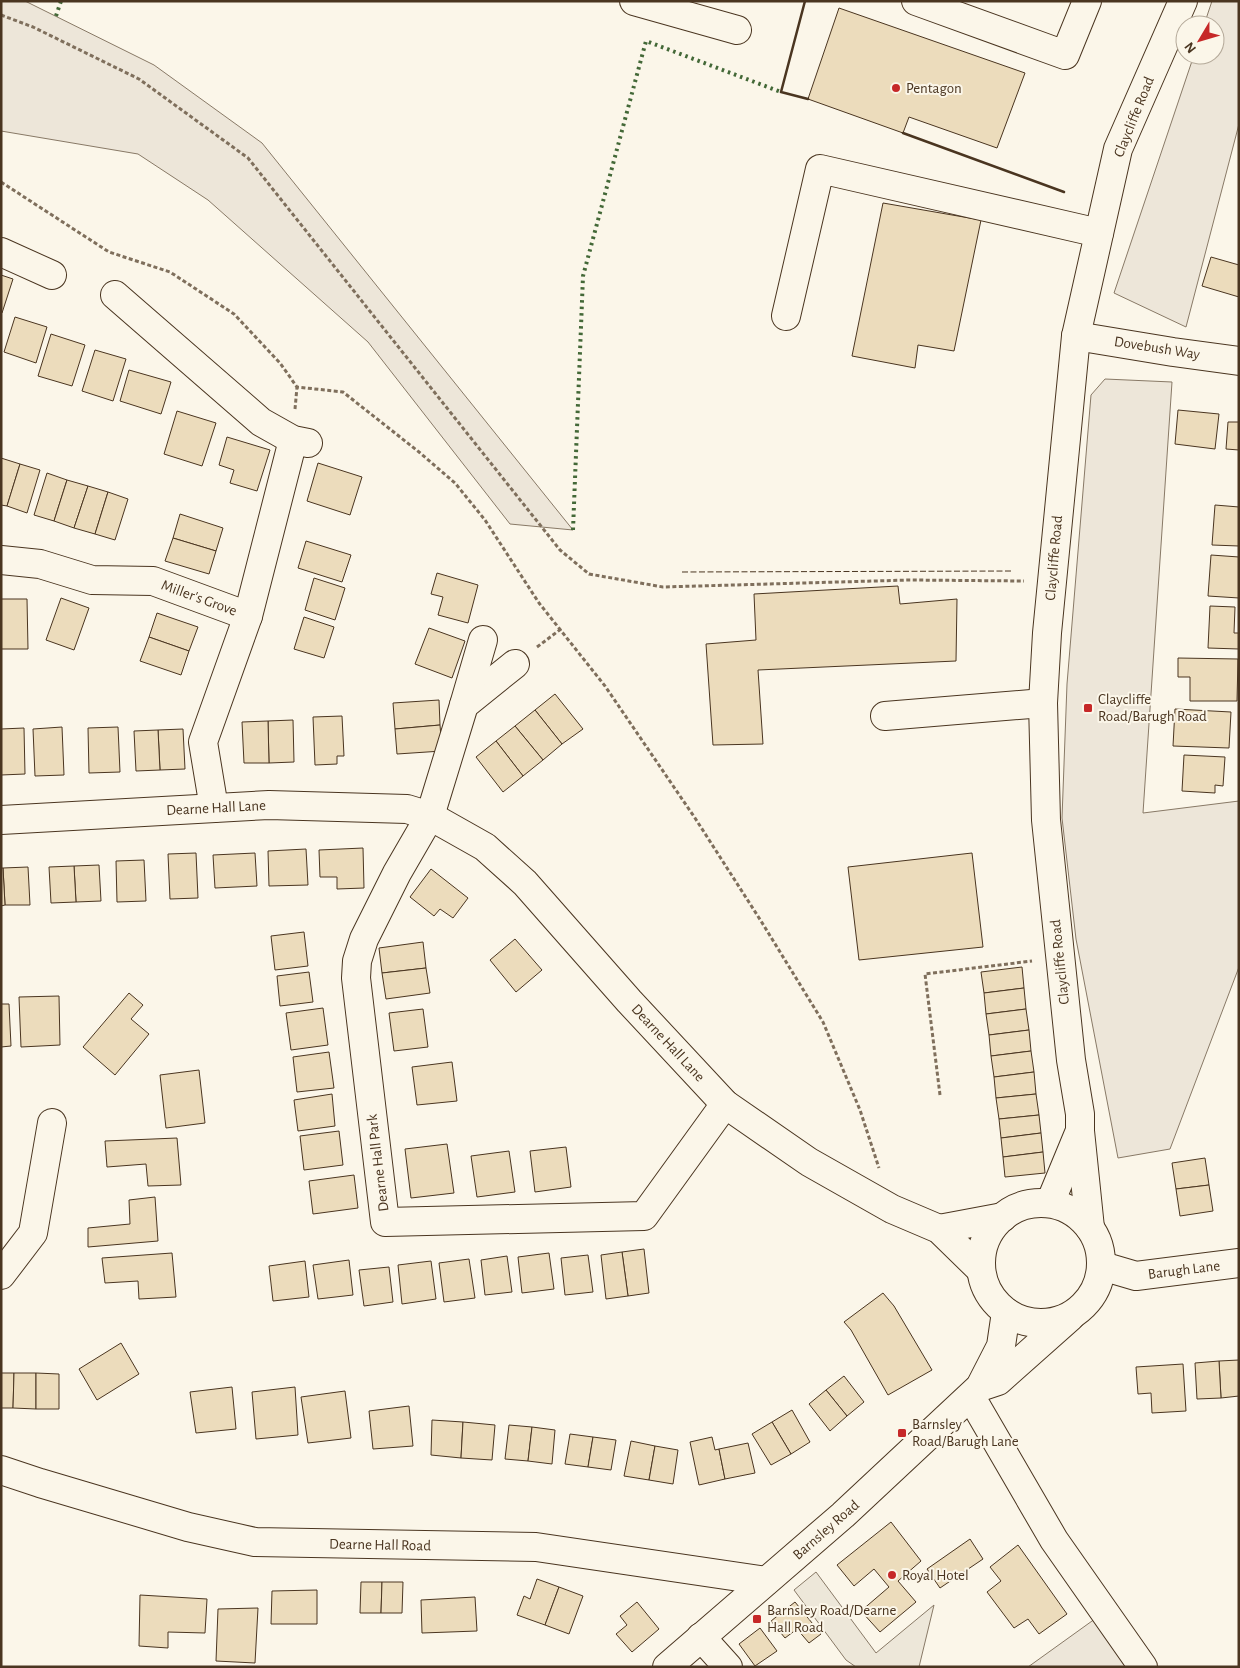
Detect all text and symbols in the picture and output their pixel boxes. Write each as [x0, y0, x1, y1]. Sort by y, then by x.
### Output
north arrow [1175, 15, 1225, 65]
text: N [1182, 39, 1199, 56]
street label: Claycliffe Road [1111, 74, 1157, 159]
place label: Pentagon [906, 81, 962, 96]
marker: Pentagon [890, 82, 902, 94]
street label: Dovebush Way [1113, 334, 1202, 362]
street label: Claycliffe Road [1043, 514, 1065, 601]
street label: Miller's Grove [159, 577, 239, 619]
place label: Claycliffe Road/Barugh Road [1098, 692, 1207, 724]
marker: Claycliffe Road/Barugh Road [1082, 702, 1094, 714]
street label: Dearne Hall Lane [166, 798, 266, 818]
street label: Claycliffe Road [1048, 918, 1072, 1005]
street label: Dearne Hall Lane [628, 1001, 708, 1085]
street label: Dearne Hall Park [365, 1113, 391, 1213]
street label: Barugh Lane [1147, 1258, 1221, 1282]
place label: Barnsley Road/Barugh Lane [912, 1417, 1019, 1449]
marker: Barnsley Road/Barugh Lane [896, 1427, 908, 1439]
street label: Barnsley Road [790, 1497, 862, 1563]
street label: Dearne Hall Road [329, 1537, 431, 1553]
place label: Royal Hotel [902, 1568, 969, 1583]
marker: Royal Hotel [886, 1569, 898, 1581]
place label: Barnsley Road/Dearne Hall Road [767, 1603, 897, 1635]
marker: Barnsley Road/Dearne Hall Road [751, 1613, 763, 1625]

